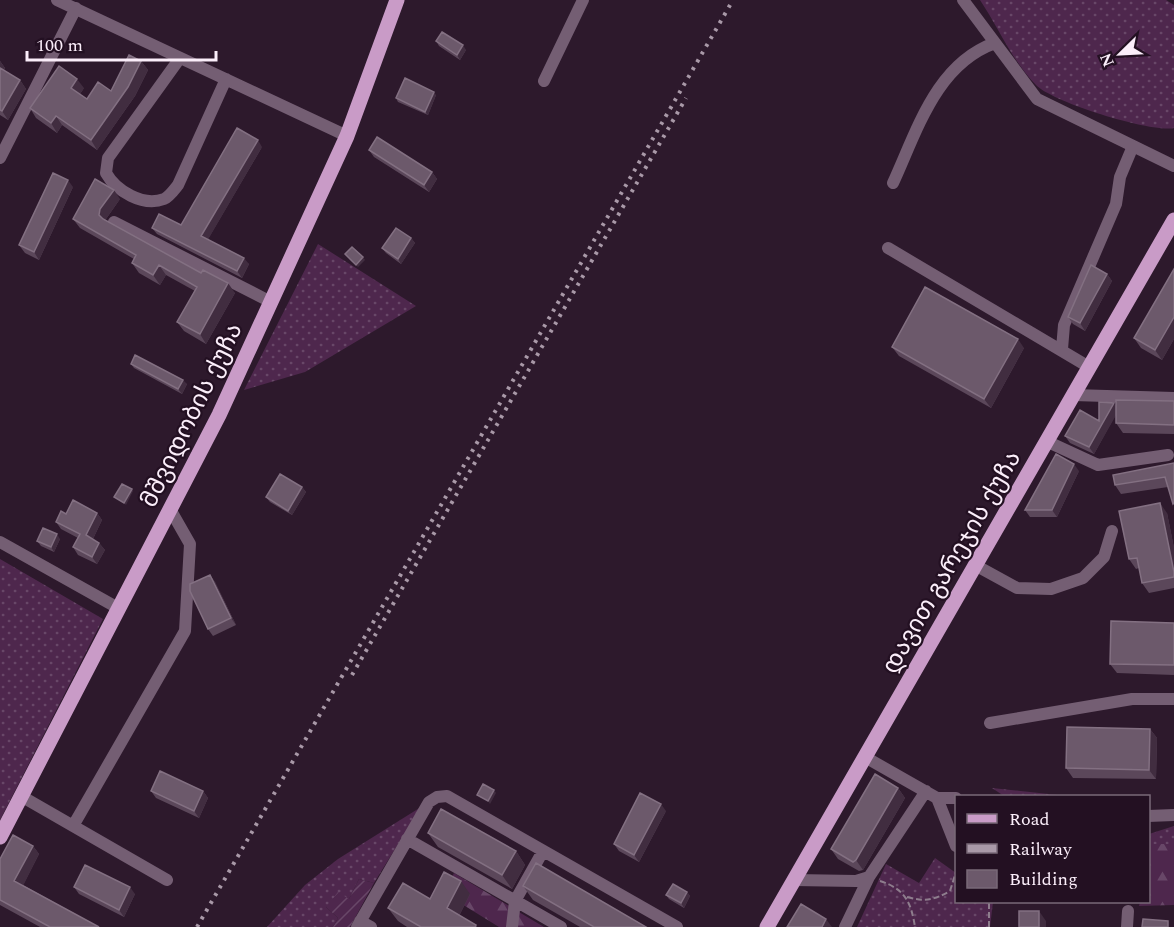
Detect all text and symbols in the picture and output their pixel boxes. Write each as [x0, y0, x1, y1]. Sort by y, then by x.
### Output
scale bar [27, 24, 216, 62]
north arrow [1090, 24, 1150, 84]
text: 100 m [36, 32, 83, 59]
text: N [1094, 49, 1121, 71]
street label: მშვიდობის ქუჩა [132, 317, 252, 514]
street label: დავით გარეჯის ქუჩა [873, 444, 1031, 681]
legend [955, 795, 1150, 903]
text: Road [1009, 806, 1050, 833]
text: Railway [1009, 836, 1073, 863]
text: Building [1009, 866, 1078, 893]

